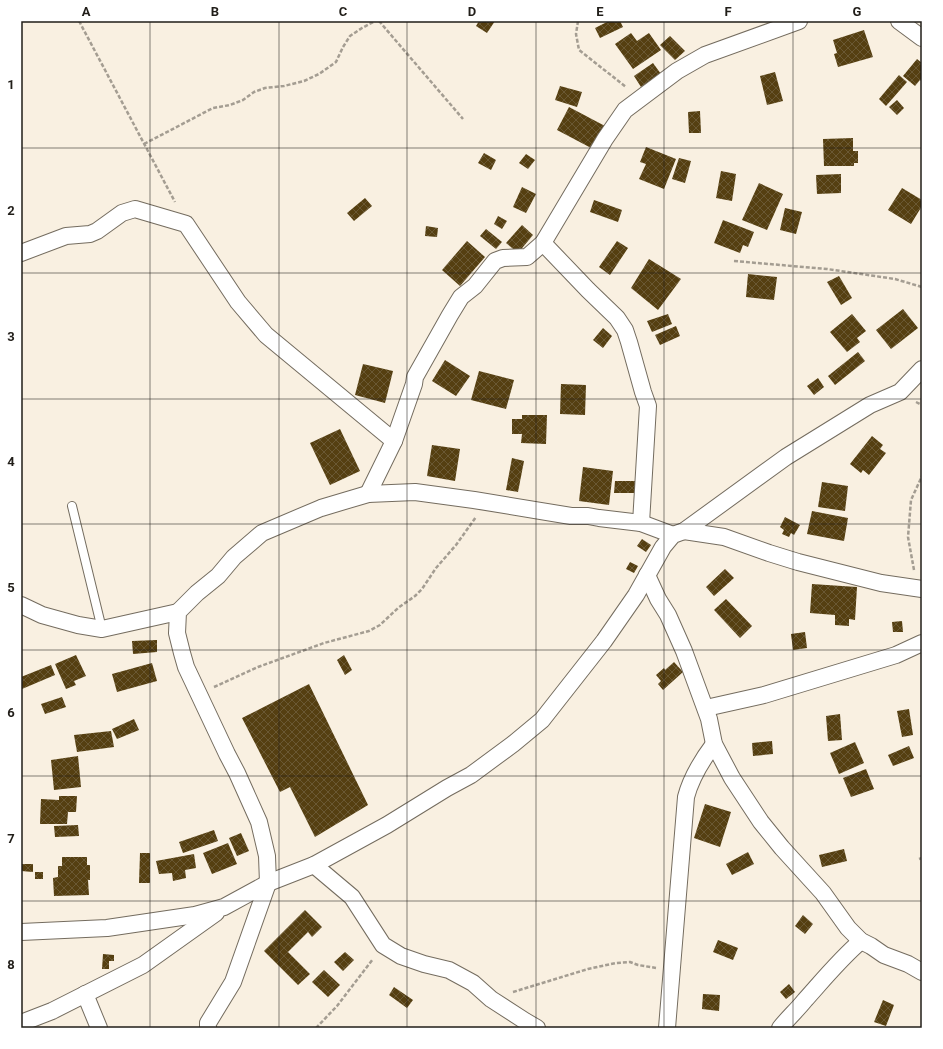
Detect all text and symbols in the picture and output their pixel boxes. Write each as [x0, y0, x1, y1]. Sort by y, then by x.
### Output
text: A [82, 4, 91, 19]
text: B [211, 4, 219, 19]
text: C [339, 4, 348, 19]
text: D [468, 4, 476, 19]
text: E [596, 4, 604, 19]
text: F [724, 4, 732, 19]
text: G [853, 4, 862, 19]
text: 1 [7, 77, 15, 92]
text: 2 [7, 203, 15, 218]
text: 3 [7, 329, 15, 344]
text: 4 [7, 454, 15, 469]
text: 5 [7, 580, 15, 595]
text: 6 [7, 705, 15, 720]
text: 7 [7, 831, 15, 846]
text: 8 [7, 957, 15, 972]

